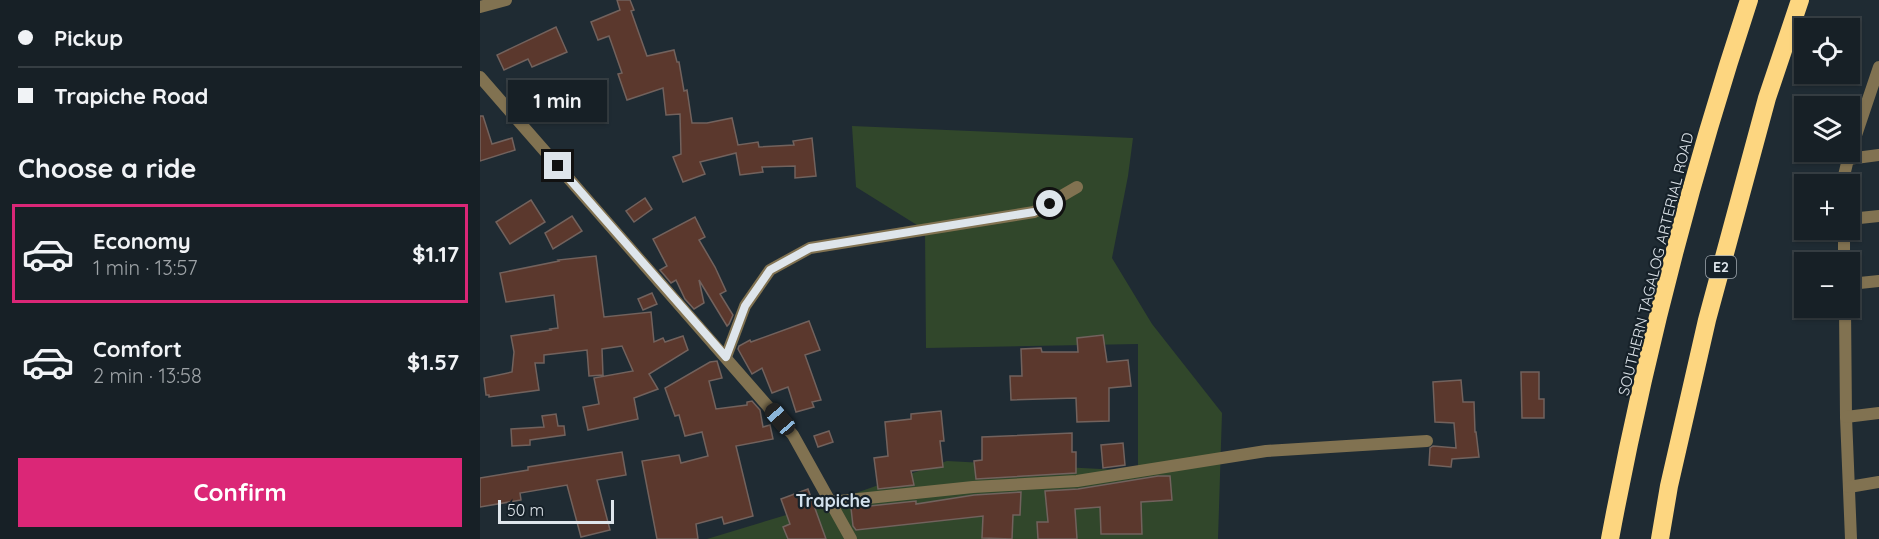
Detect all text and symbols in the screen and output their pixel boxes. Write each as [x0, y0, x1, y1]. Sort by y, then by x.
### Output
map controls [1794, 18, 1860, 318]
button: locate [1794, 18, 1860, 84]
text: Pickup [54, 24, 123, 52]
callout: 1 min [508, 79, 608, 121]
text: Trapiche Road [54, 82, 208, 110]
text: 1 min [533, 88, 582, 113]
button: layers [1794, 96, 1860, 162]
street label: SOUTHERN TAGALOG ARTERIAL ROAD [1614, 130, 1698, 397]
text: Choose a ride [18, 151, 196, 185]
route end [544, 152, 571, 179]
button: + [1794, 174, 1860, 240]
route start [1036, 190, 1063, 217]
icon: car [21, 227, 75, 281]
text: Economy [93, 227, 191, 255]
text: $1.17 [412, 240, 459, 268]
button: − [1794, 252, 1860, 318]
text: 1 min · 13:57 [93, 255, 198, 280]
road number: E2 [1706, 256, 1736, 278]
icon: car [21, 335, 75, 389]
text: Comfort [93, 335, 182, 363]
text: $1.57 [407, 348, 459, 376]
text: 2 min · 13:58 [93, 363, 202, 388]
car [761, 400, 799, 438]
button: Confirm [18, 458, 462, 527]
district label: Trapiche [795, 489, 871, 512]
scale bar [498, 497, 614, 524]
text: 50 m [507, 500, 544, 520]

